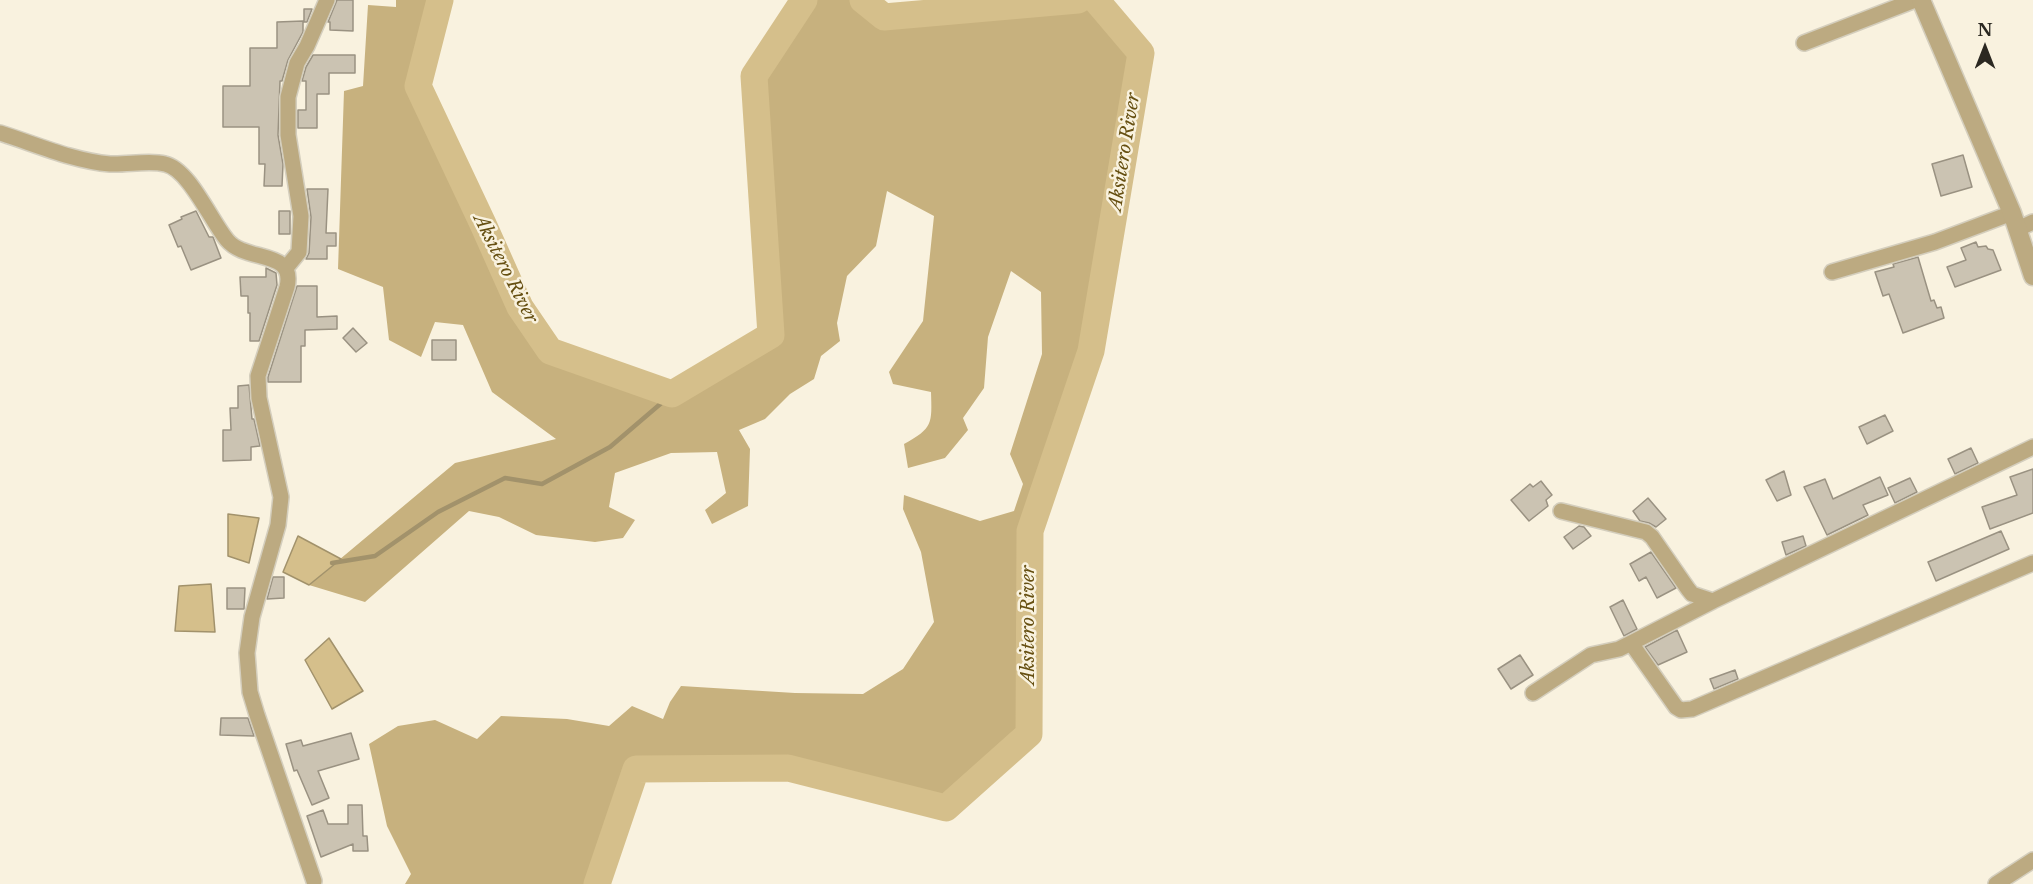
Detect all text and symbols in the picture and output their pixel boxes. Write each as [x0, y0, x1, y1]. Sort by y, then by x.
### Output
north arrow [1955, 18, 2015, 78]
text: N [1977, 20, 1993, 40]
water label: Aksitero River [1105, 91, 1145, 213]
water label: Aksitero River [468, 211, 542, 327]
water label: Aksitero River [1018, 565, 1040, 685]

